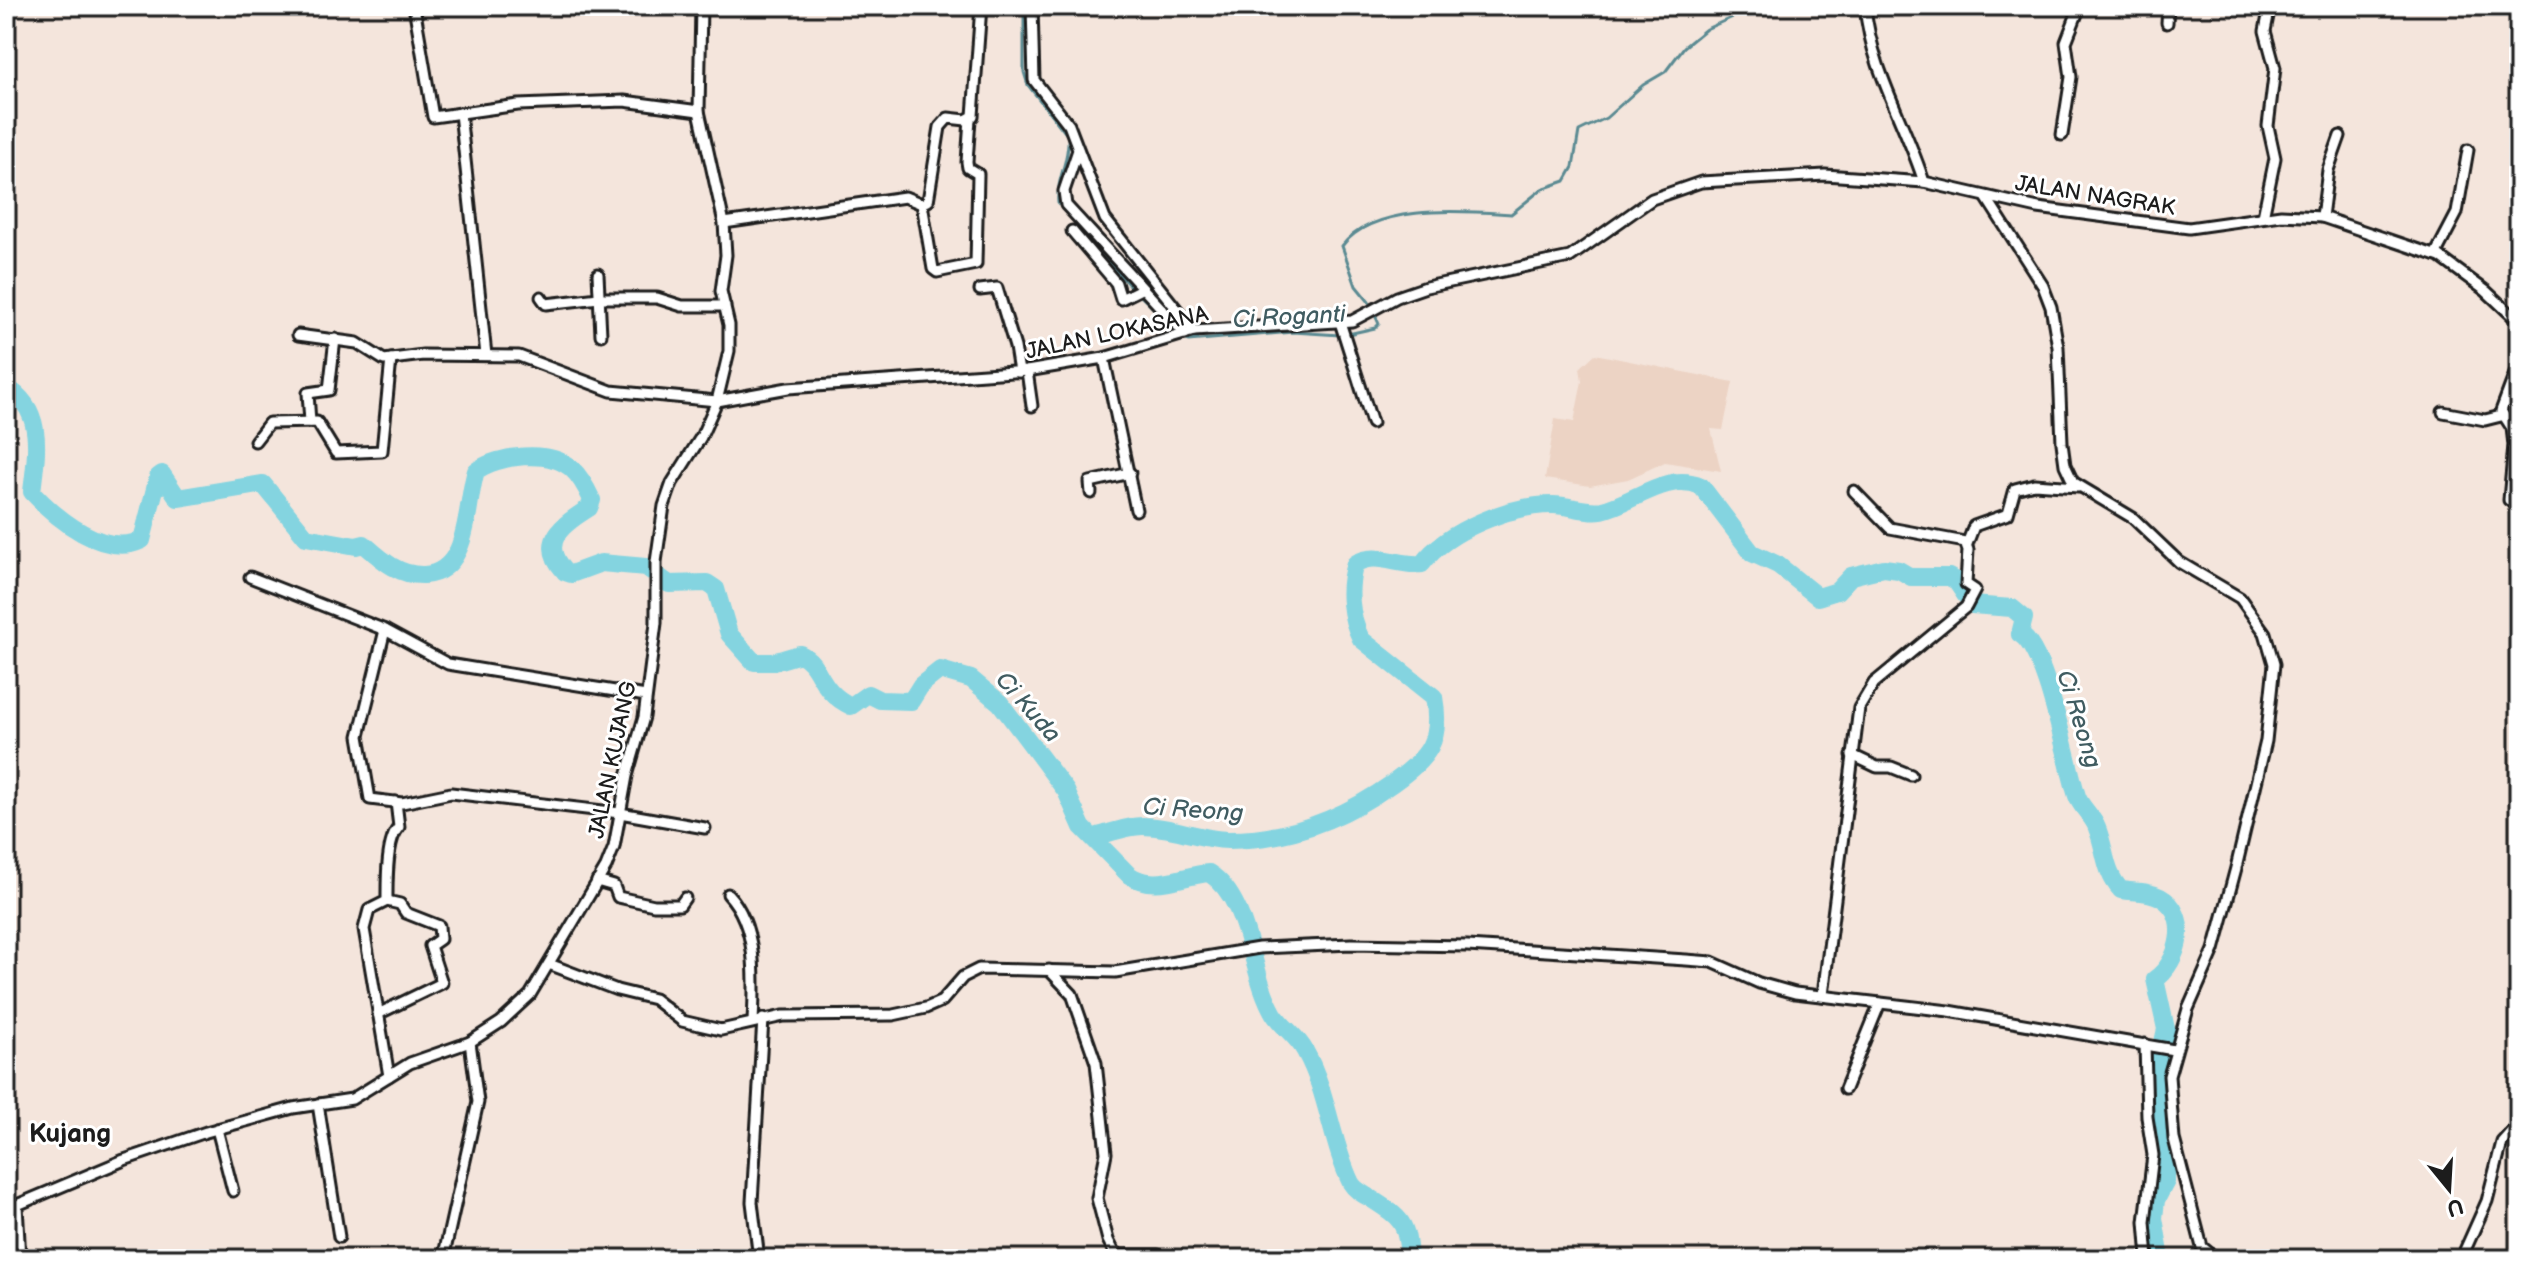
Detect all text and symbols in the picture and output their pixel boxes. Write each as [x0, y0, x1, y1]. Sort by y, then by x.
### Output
street label: JALAN NAGRAK [2013, 170, 2178, 222]
water label: Ci Roganti [1232, 299, 1348, 334]
street label: JALAN LOKASANA [1023, 300, 1211, 366]
water label: Ci Kuda [989, 666, 1067, 748]
water label: Ci Reong [2050, 667, 2108, 772]
street label: JALAN KUJANG [583, 679, 643, 841]
water label: Ci Reong [1142, 792, 1245, 828]
district label: Kujang [29, 1119, 111, 1150]
north arrow [2409, 1149, 2489, 1229]
text: U [2443, 1191, 2466, 1222]

